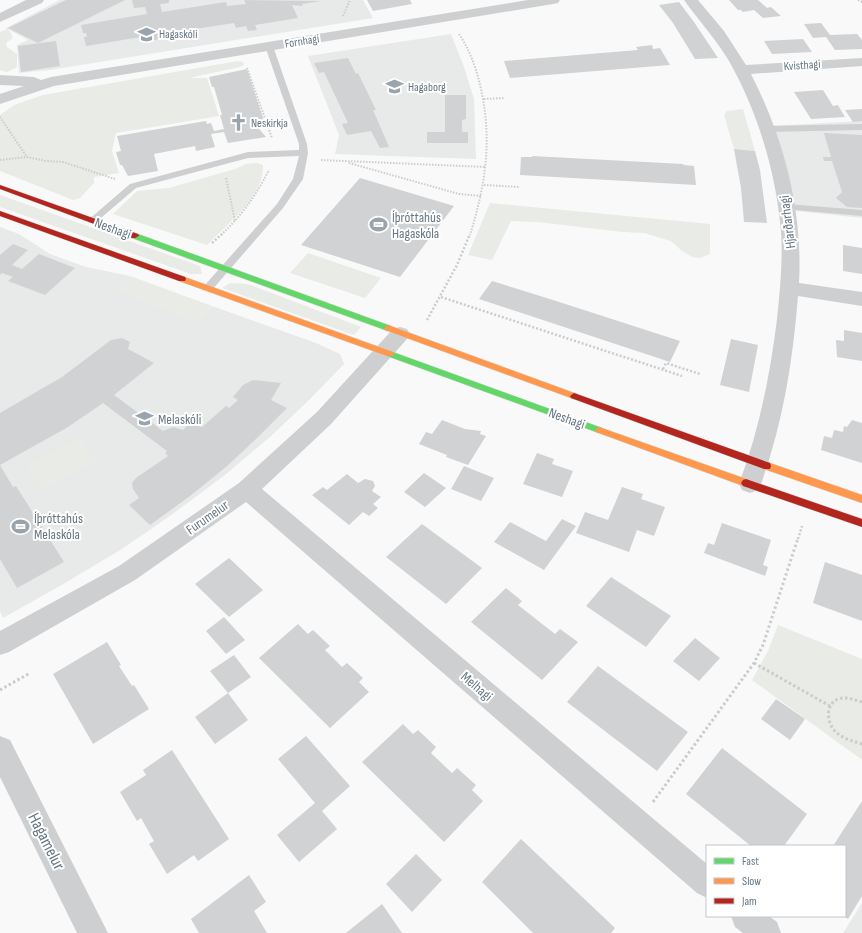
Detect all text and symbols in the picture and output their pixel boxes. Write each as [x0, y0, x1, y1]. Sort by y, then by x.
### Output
school or university icon: Hagaskóli [136, 24, 156, 44]
place label: Hagaskóli [159, 27, 197, 42]
street label: Fornhagi [284, 31, 320, 52]
street label: Kvisthagi [783, 57, 821, 74]
school or university icon: Hagaborg [385, 77, 405, 97]
place label: Hagaborg [408, 80, 446, 95]
church icon: Neskirkja [228, 113, 248, 133]
place label: Neskirkja [251, 116, 288, 131]
street label: Hjarðarhagi [776, 194, 799, 250]
place label: Íþróttahús Hagaskóla [392, 209, 441, 242]
street label: Neshagi [92, 214, 133, 243]
sports icon: Íþróttahús Hagaskóla [369, 215, 389, 235]
street label: Neshagi [546, 404, 587, 433]
school or university icon: Melaskóli [135, 409, 155, 429]
place label: Melaskóli [158, 411, 201, 428]
street label: Furumelur [183, 497, 232, 538]
place label: Íþróttahús Melaskóla [34, 510, 83, 543]
sports icon: Íþróttahús Melaskóla [11, 516, 31, 536]
street label: Melhagi [457, 668, 496, 705]
street label: Hagamelur [23, 810, 69, 873]
legend [706, 845, 846, 917]
text: Fast [742, 854, 759, 869]
text: Slow [742, 874, 761, 889]
text: Jam [741, 894, 757, 909]

